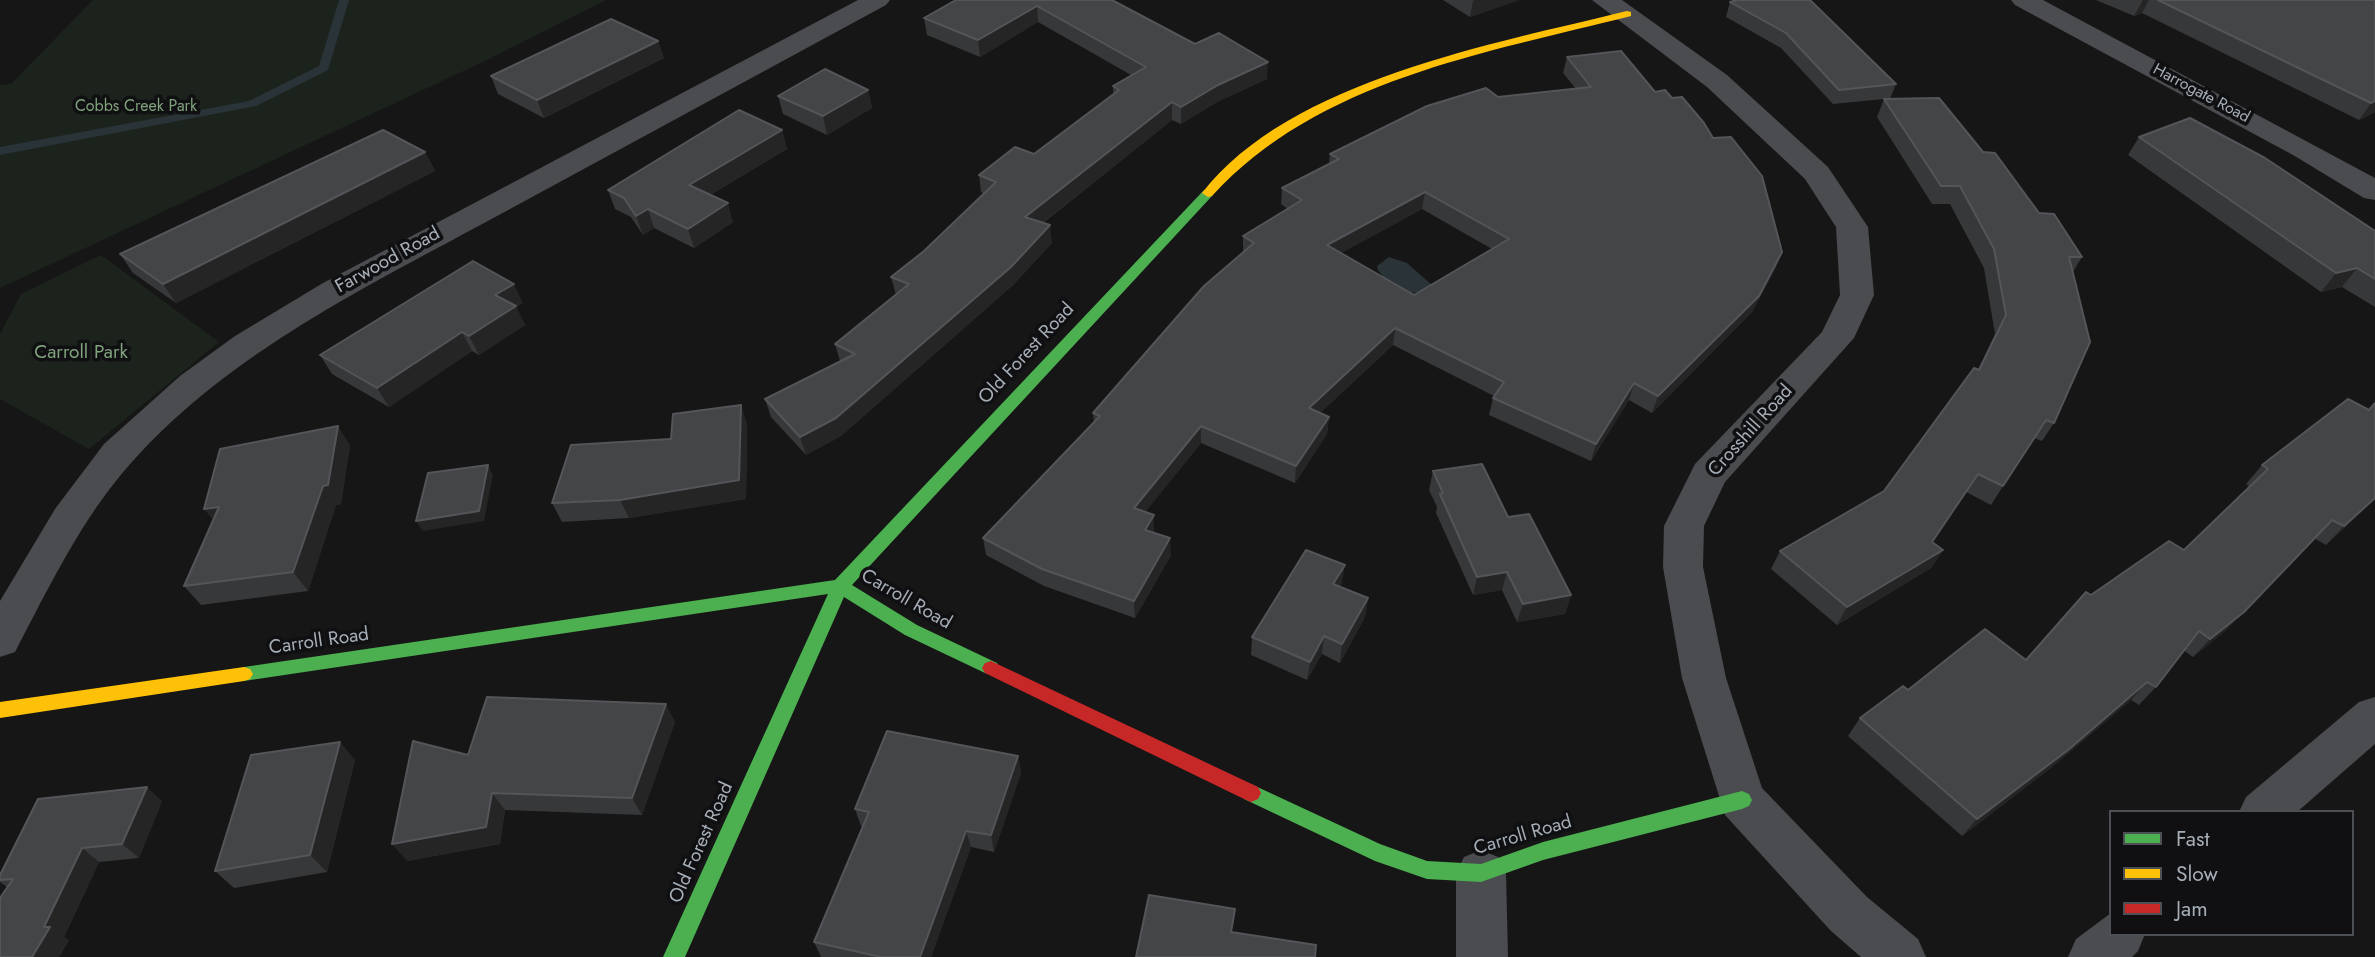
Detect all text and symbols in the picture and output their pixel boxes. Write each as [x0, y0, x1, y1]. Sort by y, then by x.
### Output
street label: Harrogate Road [2149, 60, 2253, 128]
park label: Cobbs Creek Park [75, 97, 197, 117]
street label: Farwood Road [332, 223, 444, 299]
street label: Old Forest Road [974, 299, 1080, 409]
park label: Carroll Park [34, 342, 128, 364]
street label: Crosshill Road [1704, 381, 1798, 481]
street label: Carroll Road [857, 565, 955, 635]
street label: Carroll Road [268, 624, 370, 660]
street label: Old Forest Road [665, 779, 739, 907]
legend [2109, 810, 2354, 936]
street label: Carroll Road [1471, 811, 1575, 861]
text: Fast [2176, 824, 2209, 854]
text: Slow [2176, 859, 2218, 889]
text: Jam [2176, 894, 2208, 924]

